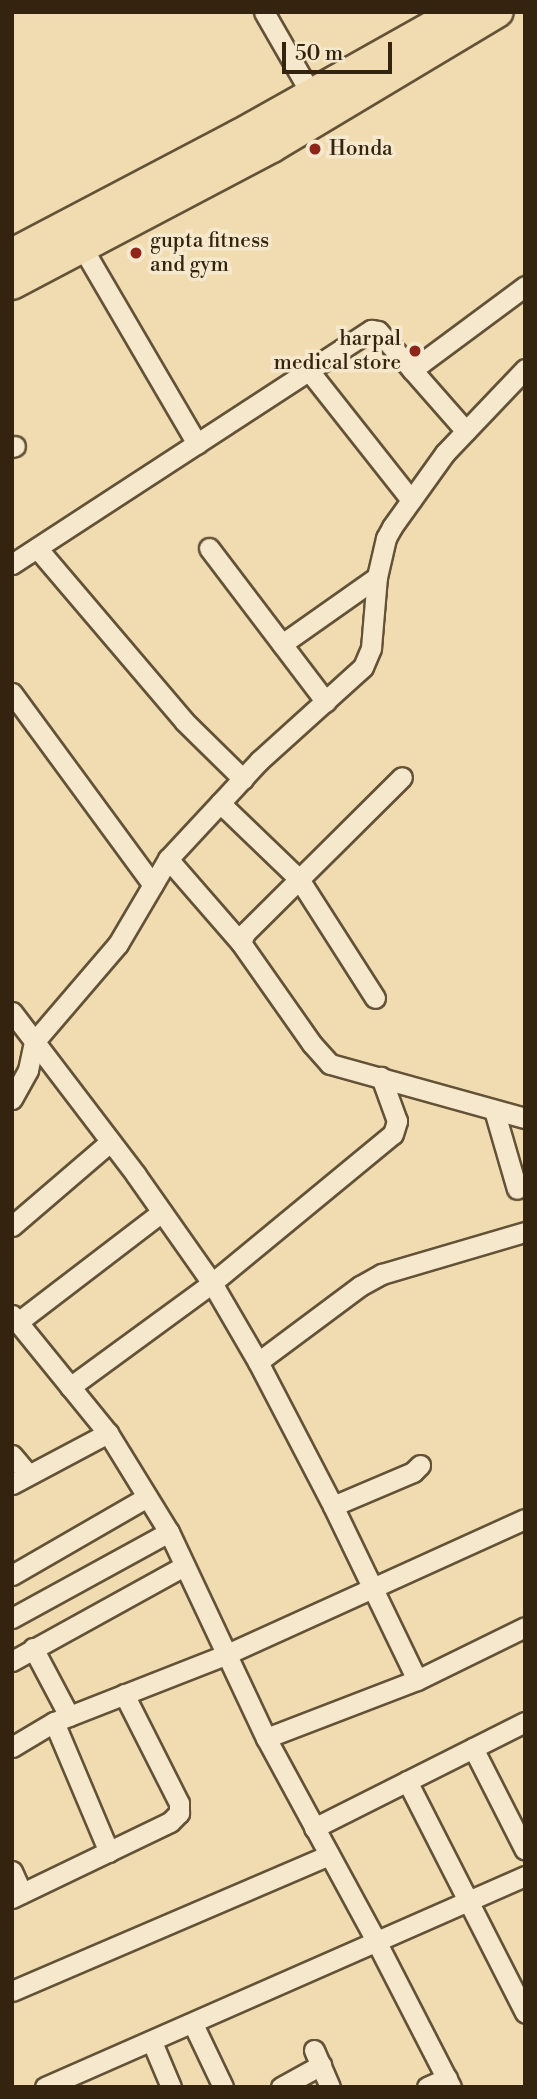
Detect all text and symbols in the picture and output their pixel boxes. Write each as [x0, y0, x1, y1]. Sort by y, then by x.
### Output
scale bar [285, 28, 395, 72]
text: 50 m [295, 41, 343, 67]
place label: Honda [329, 136, 393, 162]
marker: Honda [307, 141, 323, 157]
place label: gupta fitness and gym [150, 228, 269, 278]
marker: gupta fitness and gym [128, 245, 144, 261]
place label: harpal medical store [274, 326, 401, 376]
marker: harpal medical store [407, 343, 423, 359]

